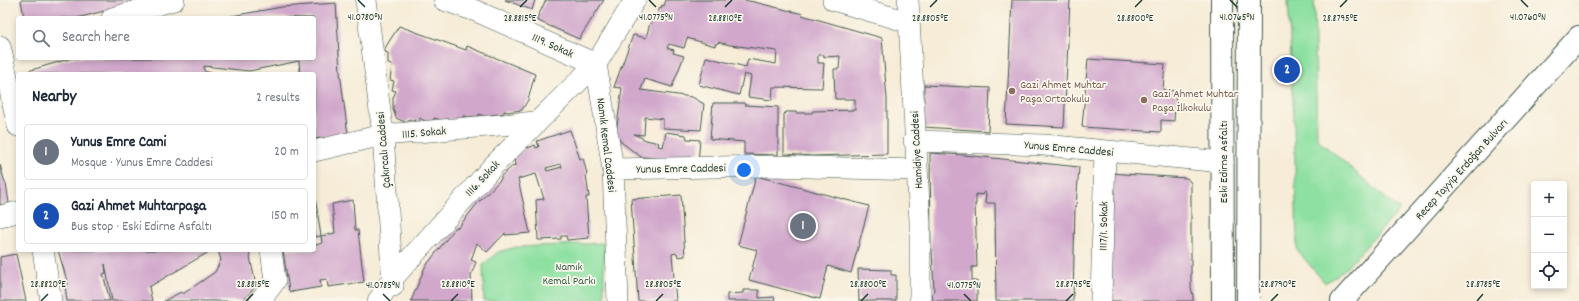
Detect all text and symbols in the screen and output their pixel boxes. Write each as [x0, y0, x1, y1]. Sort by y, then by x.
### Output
text: 41.0780°N [348, 11, 383, 25]
text: 41.0775°N [639, 11, 673, 25]
text: 41.0765°N [1220, 11, 1255, 25]
text: 41.0760°N [1510, 11, 1546, 25]
text: 28.8815°E [504, 12, 537, 26]
text: 28.8810°E [708, 12, 742, 26]
text: 28.8805°E [912, 12, 948, 26]
text: 28.8800°E [1117, 12, 1154, 26]
text: 28.8795°E [1323, 12, 1358, 26]
search box [16, 16, 316, 60]
icon: search [30, 27, 52, 49]
text: Search here [62, 27, 130, 49]
street label: 1119. Sokak [529, 30, 576, 63]
pin: 2 [1274, 55, 1300, 85]
place label: Gazi Ahmet Muhtar Paşa Ortaokulu [1020, 77, 1107, 108]
text: Nearby [32, 86, 76, 110]
marker: Gazi Ahmet Muhtar Paşa Ortaokulu [1007, 86, 1017, 96]
place label: Gazi Ahmet Muhtar Paşa İlkokulu [1152, 86, 1239, 117]
text: 2 results [256, 89, 300, 108]
marker: Gazi Ahmet Muhtar Paşa İlkokulu [1139, 95, 1149, 105]
street label: Namık Kemal Caddesi [591, 97, 620, 194]
street label: Hamidiye Caddesi [907, 110, 928, 189]
street label: Çakırcalı Caddesi [373, 111, 396, 189]
street label: Recep Tayyip Erdoğan Bulvarı [1412, 116, 1512, 224]
street label: Eski Edirne Asfaltı [1216, 121, 1233, 203]
street label: 1115. Sokak [401, 123, 447, 144]
text: Yunus Emre Cami [71, 132, 166, 154]
street label: Yunus Emre Caddesi [1024, 137, 1114, 162]
text: 1 [45, 143, 47, 162]
text: 20 m [274, 143, 299, 162]
text: Mosque · Yunus Emre Caddesi [71, 154, 213, 173]
street label: 1116. Sokak [462, 157, 505, 201]
street label: Yunus Emre Caddesi [636, 160, 726, 179]
your location [734, 160, 754, 180]
map controls [1531, 181, 1567, 289]
button: + [1531, 181, 1567, 217]
text: Gazi Ahmet Muhtarpaşa [71, 196, 206, 218]
street label: 1117/1. Sokak [1096, 201, 1113, 251]
text: 2 [43, 207, 49, 226]
text: 150 m [271, 207, 299, 226]
pin: 1 [790, 211, 816, 241]
button: − [1531, 217, 1567, 253]
text: Bus stop · Eski Edirne Asfaltı [71, 218, 212, 237]
button: locate [1531, 253, 1567, 289]
park label: Namık Kemal Parkı [543, 259, 595, 290]
text: 28.8820°E [30, 278, 66, 292]
text: 28.8815°E [237, 278, 270, 292]
text: 28.8810°E [441, 278, 475, 292]
text: 28.8805°E [645, 278, 681, 292]
text: 28.8800°E [850, 278, 887, 292]
text: 28.8795°E [1056, 278, 1091, 292]
text: 28.8790°E [1260, 278, 1296, 292]
text: 28.8785°E [1466, 278, 1501, 292]
text: 41.0785°N [366, 279, 400, 293]
text: 41.0775°N [947, 279, 981, 293]

